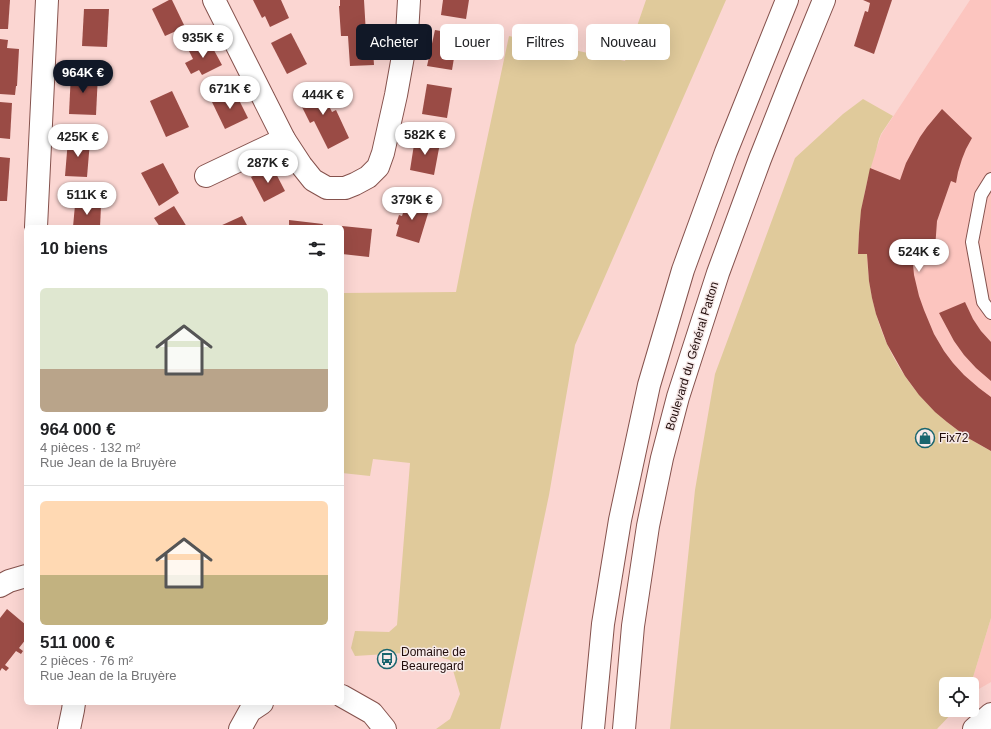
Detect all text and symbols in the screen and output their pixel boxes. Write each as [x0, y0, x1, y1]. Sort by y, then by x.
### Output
chip: Acheter [356, 24, 432, 60]
chip: Louer [440, 24, 504, 60]
chip: Filtres [512, 24, 578, 60]
chip: Nouveau [586, 24, 670, 60]
pin: 935K € [170, 25, 236, 59]
text: 935K € [182, 30, 224, 45]
pin: 964K € [50, 60, 116, 94]
text: 964K € [62, 65, 104, 80]
pin: 671K € [197, 76, 263, 110]
text: 671K € [209, 81, 251, 96]
pin: 444K € [290, 82, 356, 116]
text: 444K € [302, 87, 344, 102]
pin: 582K € [392, 122, 458, 156]
pin: 425K € [45, 124, 111, 158]
text: 582K € [404, 127, 446, 142]
text: 425K € [57, 129, 99, 144]
pin: 287K € [235, 150, 301, 184]
text: 287K € [247, 155, 289, 170]
pin: 511K € [54, 182, 120, 216]
text: 511K € [66, 187, 108, 202]
pin: 379K € [379, 187, 445, 221]
text: 379K € [391, 192, 433, 207]
icon: filters [306, 238, 328, 260]
text: 10 biens [40, 239, 108, 258]
pin: 524K € [886, 239, 952, 273]
text: 524K € [898, 244, 940, 259]
street label: Boulevard du Général Patton [663, 280, 721, 432]
icon: home [148, 314, 220, 386]
text: 964 000 € [40, 420, 116, 439]
shop icon: Fix72 [914, 427, 936, 449]
place label: Fix72 [939, 431, 969, 445]
text: 4 pièces · 132 m² [40, 440, 140, 455]
text: Rue Jean de la Bruyère [40, 455, 177, 470]
icon: home [148, 527, 220, 599]
text: 511 000 € [40, 633, 115, 652]
place label: Domaine de Beauregard [401, 645, 466, 673]
bus stop icon: Domaine de Beauregard [376, 648, 398, 670]
text: 2 pièces · 76 m² [40, 653, 133, 668]
text: Rue Jean de la Bruyère [40, 668, 177, 683]
map controls [939, 677, 979, 717]
button: locate [939, 677, 979, 717]

